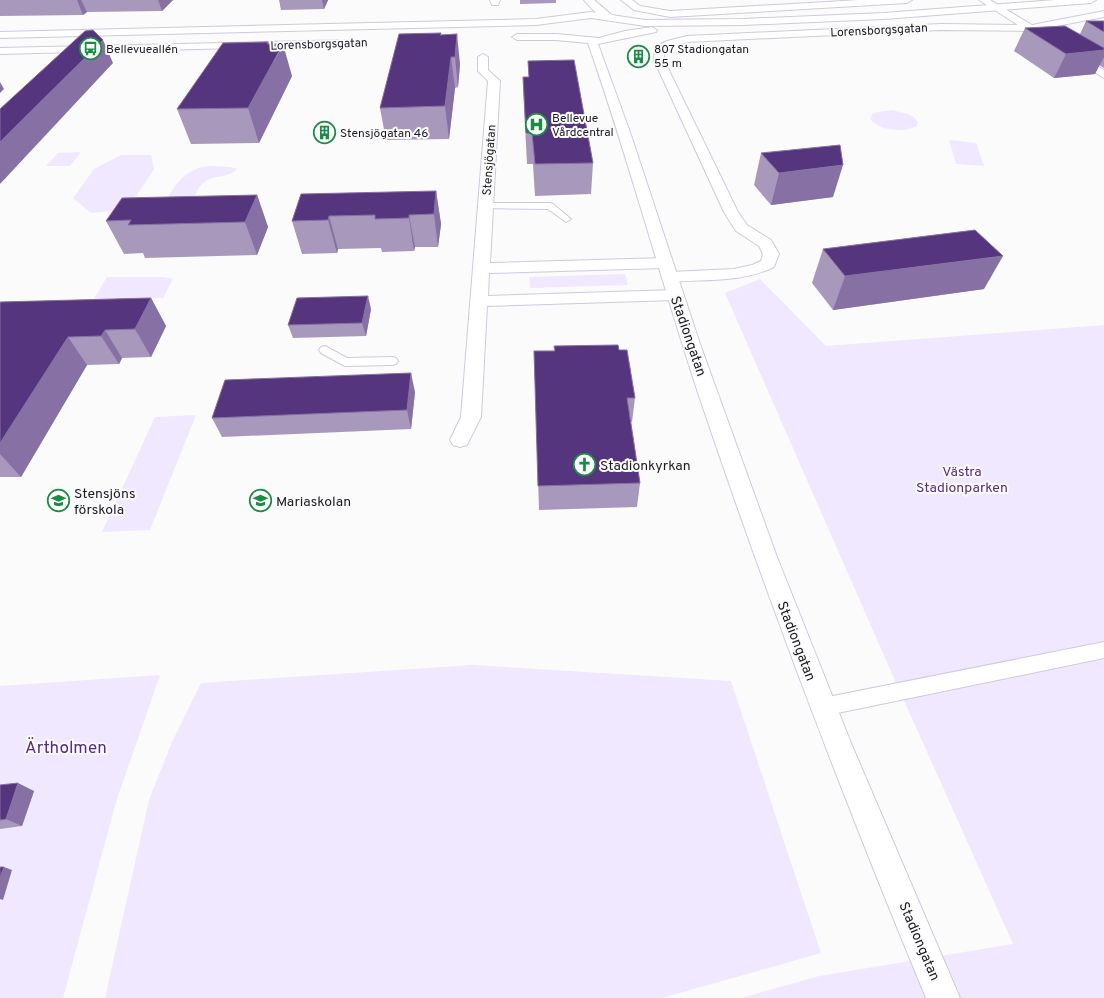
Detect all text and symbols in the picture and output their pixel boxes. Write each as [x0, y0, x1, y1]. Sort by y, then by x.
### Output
street label: Lorensborgsgatan [830, 20, 928, 42]
street label: Lorensborgsgatan [270, 35, 368, 55]
bus stop icon: Bellevueallén [77, 36, 103, 62]
place label: Bellevueallén [106, 42, 178, 58]
place label: 807 Stadiongatan 55 m [654, 42, 749, 72]
building icon: 807 Stadiongatan 55 m [626, 43, 652, 69]
place label: Bellevue Vårdcentral [552, 111, 614, 141]
hospital icon: Bellevue Vårdcentral [524, 112, 550, 138]
building icon: Stensjögatan 46 [311, 120, 337, 146]
street label: Stensjögatan [480, 124, 500, 196]
place label: Stensjögatan 46 [340, 126, 428, 142]
street label: Stadiongatan [666, 294, 709, 379]
church icon: Stadionkyrkan [571, 452, 597, 478]
place label: Stadionkyrkan [600, 458, 691, 475]
park label: Västra Stadionparken [916, 464, 1008, 497]
place label: Stensjöns förskola [74, 486, 135, 519]
school or university icon: Stensjöns förskola [45, 488, 71, 514]
school or university icon: Mariaskolan [248, 488, 274, 514]
place label: Mariaskolan [276, 494, 351, 511]
street label: Stadiongatan [773, 599, 819, 684]
park label: Ärtholmen [25, 737, 107, 760]
street label: Stadiongatan [894, 900, 943, 984]

